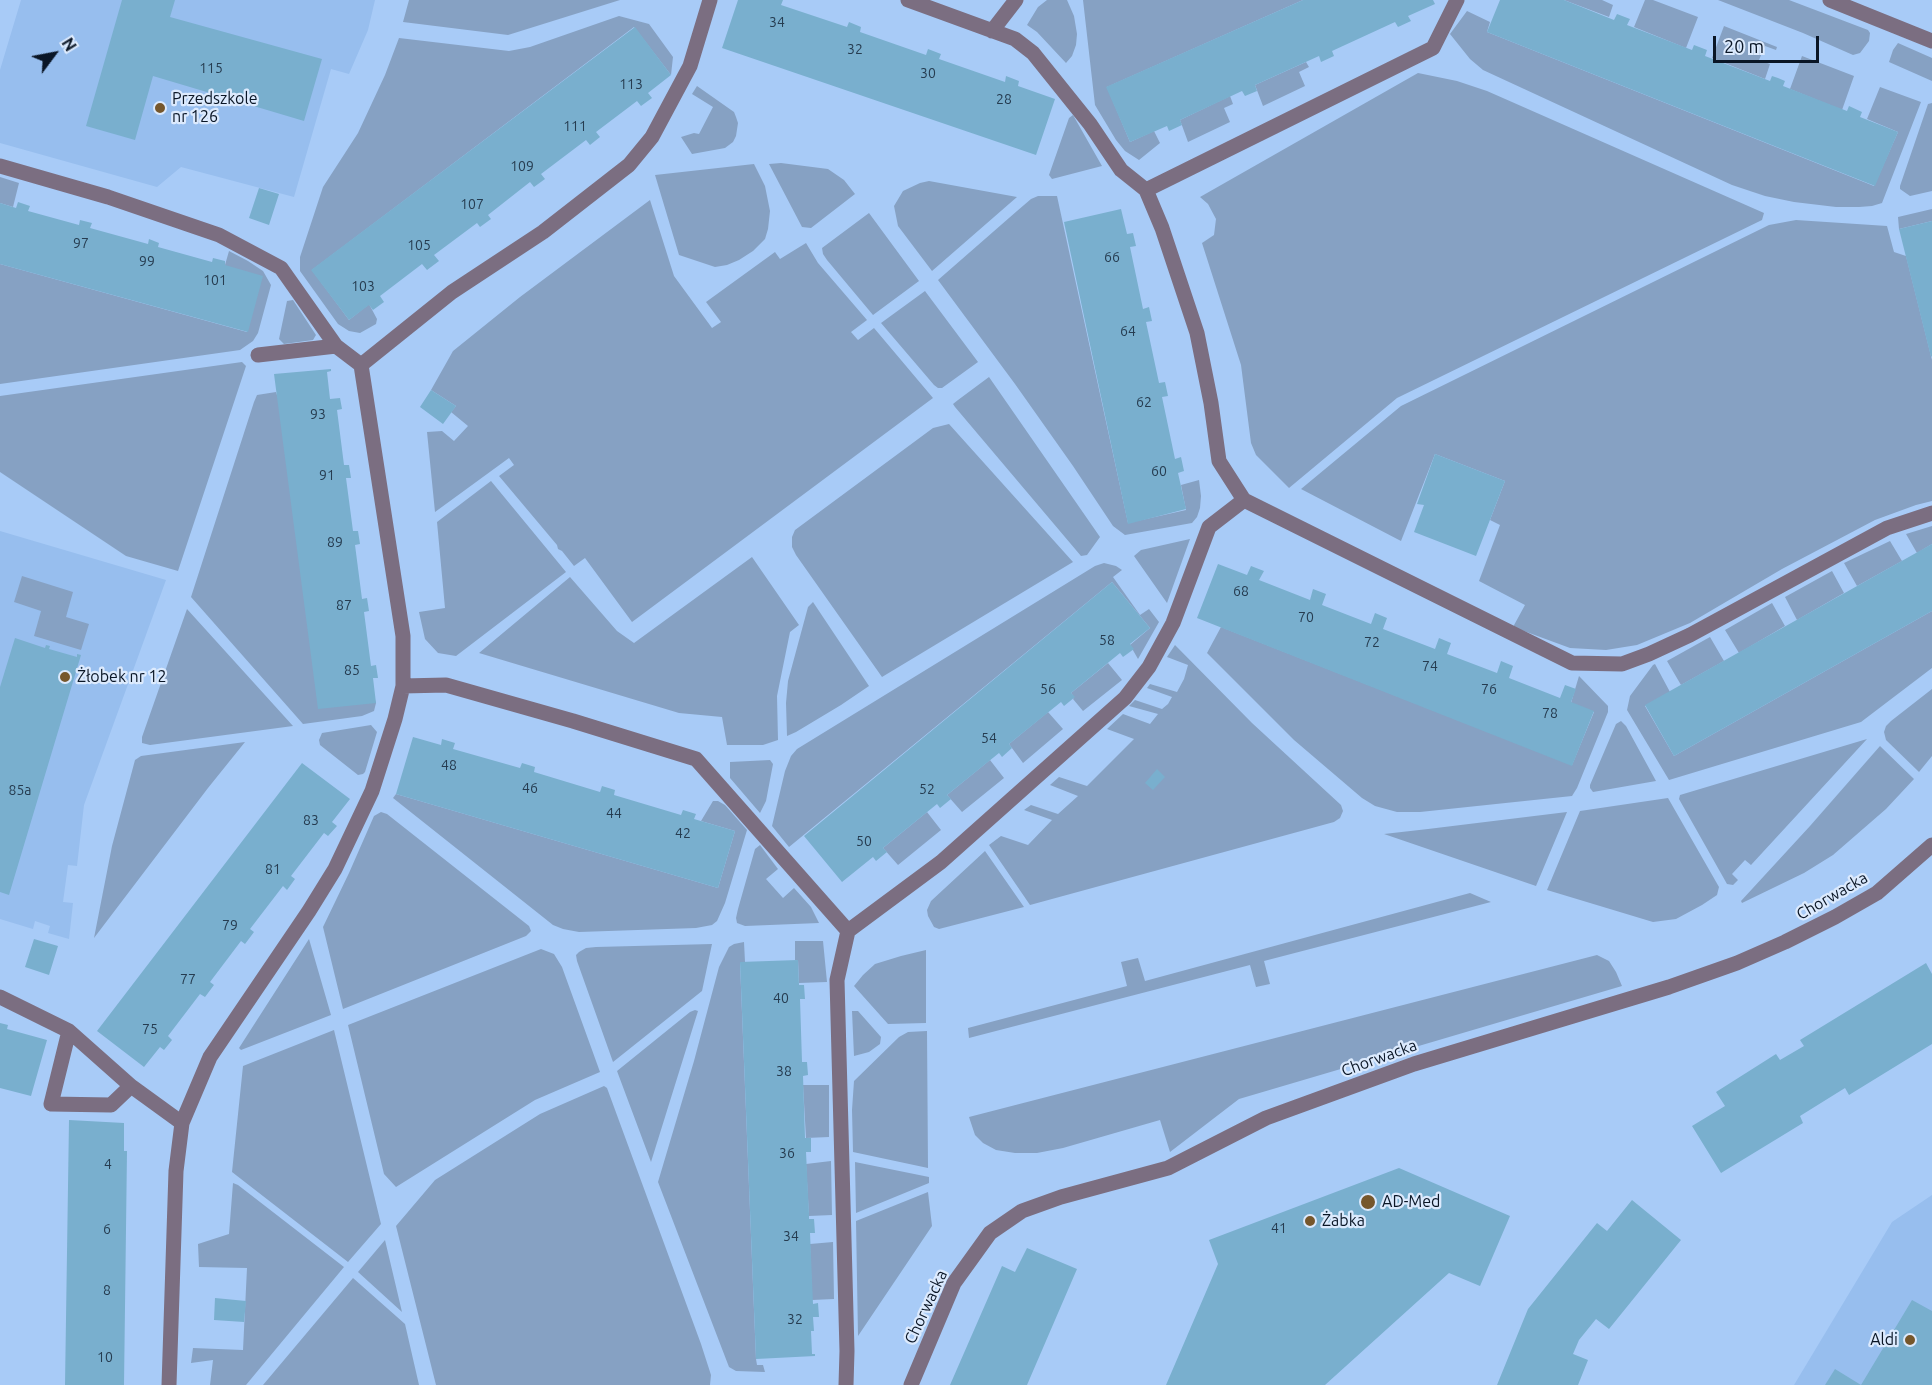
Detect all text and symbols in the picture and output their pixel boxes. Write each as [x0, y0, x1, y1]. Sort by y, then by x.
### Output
house number: 34 [769, 14, 785, 30]
north arrow [24, 24, 84, 84]
scale bar [1716, 24, 1822, 62]
text: N [58, 35, 80, 54]
text: 20 m [1724, 36, 1764, 56]
house number: 32 [847, 41, 863, 57]
house number: 115 [199, 60, 223, 76]
house number: 30 [920, 65, 936, 81]
house number: 113 [619, 76, 643, 92]
place label: Przedszkole nr 126 [172, 89, 257, 127]
house number: 28 [996, 91, 1012, 107]
marker: Przedszkole nr 126 [153, 101, 167, 115]
house number: 111 [563, 118, 587, 134]
house number: 109 [510, 158, 534, 174]
house number: 107 [460, 196, 484, 212]
house number: 97 [73, 235, 89, 251]
house number: 105 [407, 237, 431, 253]
house number: 66 [1104, 249, 1120, 265]
house number: 99 [139, 253, 155, 269]
house number: 101 [203, 272, 227, 288]
house number: 103 [351, 278, 375, 294]
house number: 64 [1120, 323, 1136, 339]
house number: 62 [1136, 394, 1152, 410]
house number: 93 [310, 406, 326, 422]
house number: 60 [1151, 463, 1167, 479]
house number: 91 [319, 467, 335, 483]
house number: 89 [327, 534, 343, 550]
house number: 68 [1233, 583, 1249, 599]
house number: 87 [336, 597, 352, 613]
house number: 70 [1298, 609, 1314, 625]
house number: 58 [1099, 632, 1115, 648]
house number: 72 [1364, 634, 1380, 650]
house number: 74 [1422, 658, 1438, 674]
house number: 85 [344, 662, 360, 678]
place label: Żłobek nr 12 [77, 667, 167, 687]
marker: Żłobek nr 12 [58, 670, 72, 684]
house number: 56 [1040, 681, 1056, 697]
house number: 76 [1481, 681, 1497, 697]
house number: 78 [1542, 705, 1558, 721]
house number: 54 [981, 730, 997, 746]
house number: 48 [441, 757, 457, 773]
house number: 46 [522, 780, 538, 796]
house number: 52 [919, 781, 935, 797]
house number: 85a [9, 782, 31, 798]
house number: 44 [606, 805, 622, 821]
house number: 83 [303, 812, 319, 828]
house number: 42 [675, 825, 691, 841]
house number: 50 [856, 833, 872, 849]
house number: 81 [265, 861, 281, 877]
street label: Chorwacka [1793, 868, 1871, 924]
house number: 79 [222, 917, 238, 933]
house number: 77 [180, 971, 196, 987]
house number: 40 [773, 990, 789, 1006]
house number: 75 [142, 1021, 158, 1037]
street label: Chorwacka [1339, 1035, 1419, 1081]
house number: 38 [776, 1063, 792, 1079]
house number: 36 [779, 1145, 795, 1161]
house number: 4 [104, 1156, 112, 1172]
place label: AD-Med [1382, 1192, 1440, 1212]
marker: AD-Med [1359, 1193, 1377, 1211]
place label: Żabka [1322, 1211, 1365, 1231]
marker: Żabka [1303, 1214, 1317, 1228]
house number: 41 [1271, 1220, 1287, 1236]
house number: 6 [103, 1221, 111, 1237]
house number: 34 [783, 1228, 799, 1244]
street label: Chorwacka [901, 1267, 951, 1347]
house number: 8 [103, 1282, 111, 1298]
house number: 32 [787, 1311, 803, 1327]
place label: Aldi [1870, 1330, 1898, 1350]
marker: Aldi [1903, 1333, 1917, 1347]
house number: 10 [97, 1349, 113, 1365]

